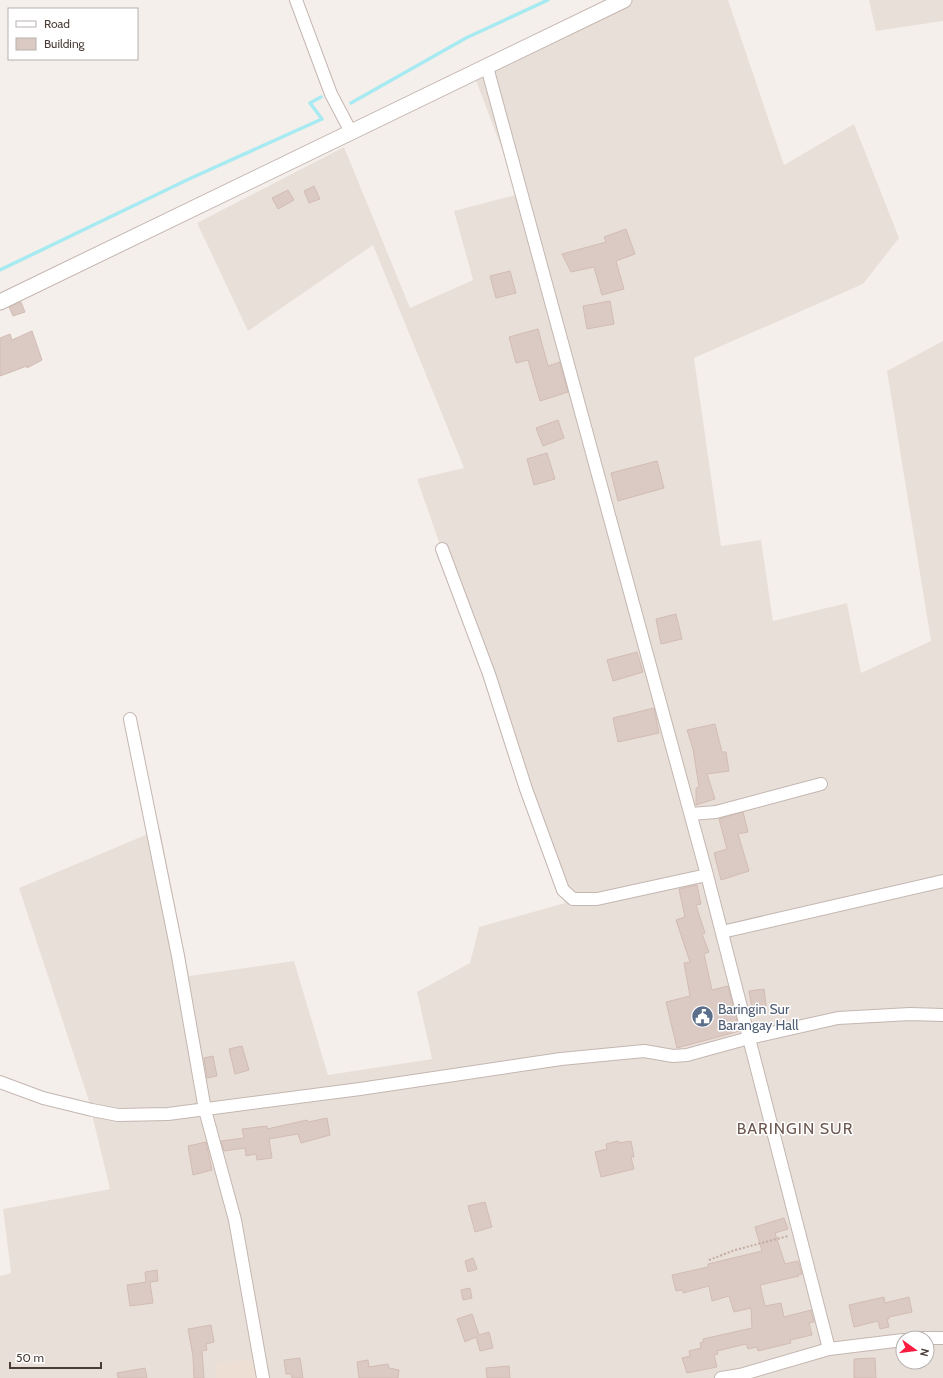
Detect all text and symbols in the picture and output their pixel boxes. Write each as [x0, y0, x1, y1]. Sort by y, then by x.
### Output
legend [8, 8, 138, 60]
text: Road [44, 16, 70, 31]
text: Building [44, 36, 86, 51]
place label: Baringin Sur Barangay Hall [718, 1000, 799, 1034]
public building icon: Baringin Sur Barangay Hall [690, 1004, 716, 1030]
district label: BARINGIN SUR [737, 1119, 853, 1138]
north arrow [895, 1330, 935, 1370]
scale bar [10, 1344, 101, 1370]
text: N [917, 1347, 932, 1358]
text: 50 m [16, 1350, 44, 1365]

